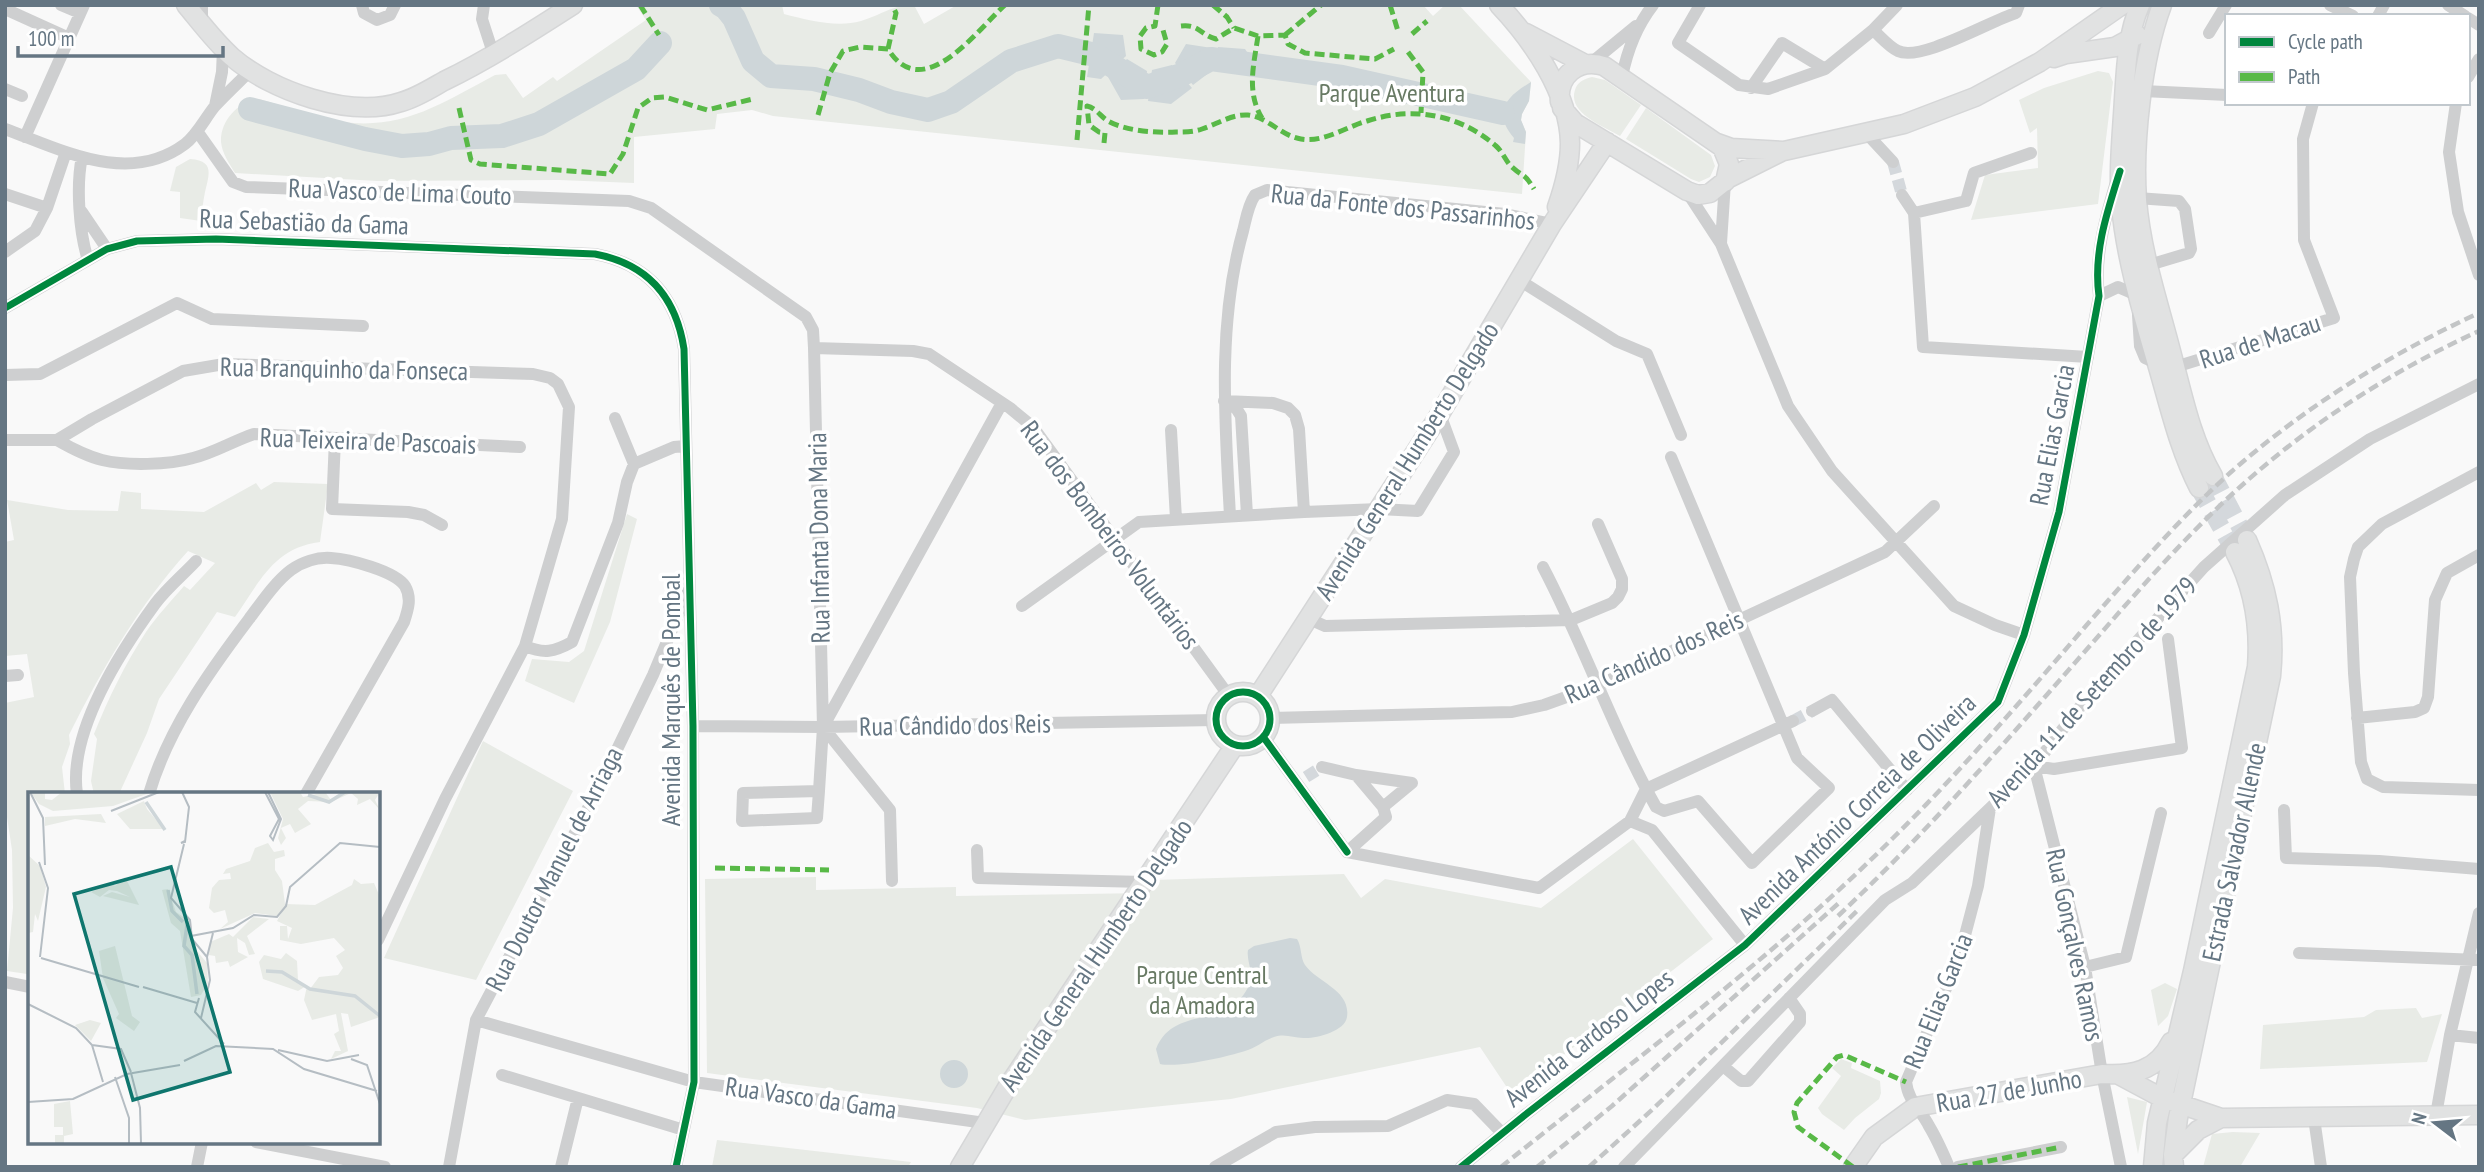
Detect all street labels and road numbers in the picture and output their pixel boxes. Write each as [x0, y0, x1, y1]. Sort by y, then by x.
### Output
street label: Rua Vasco de Lima Couto [288, 171, 512, 212]
street label: Rua da Fonte dos Passarinhos [1269, 176, 1537, 237]
street label: Rua Sebastião da Gama [199, 201, 409, 242]
street label: Rua de Macau [2195, 306, 2324, 376]
street label: Avenida General Humberto Delgado [1307, 316, 1506, 606]
street label: Rua Branquinho da Fonseca [220, 350, 468, 387]
street label: Rua Elias Garcia [2022, 362, 2081, 508]
street label: Rua dos Bombeiros Voluntários [1014, 414, 1207, 656]
street label: Rua Teixeira de Pascoais [259, 420, 477, 461]
street label: Rua Infanta Dona Maria [800, 432, 837, 644]
street label: Avenida 11 de Setembro de 1979 [1979, 570, 2204, 814]
street label: Avenida Marquês de Pombal [654, 574, 687, 826]
street label: Rua Cândido dos Reis [1560, 602, 1748, 711]
street label: Avenida António Correia de Oliveira [1731, 686, 1982, 931]
street label: Rua Cândido dos Reis [859, 706, 1051, 743]
street label: Estrada Salvador Allende [2194, 739, 2273, 964]
street label: Rua Doutor Manuel de Arriaga [478, 741, 629, 996]
street label: Avenida General Humberto Delgado [992, 812, 1199, 1097]
street label: Rua Gonçalves Ramos [2039, 846, 2112, 1044]
street label: Rua Elias Garcia [1895, 928, 1980, 1073]
street label: Avenida Cardoso Lopes [1498, 961, 1680, 1114]
street label: Rua 27 de Junho [1934, 1062, 2084, 1119]
street label: Rua Vasco da Gama [723, 1069, 899, 1126]

